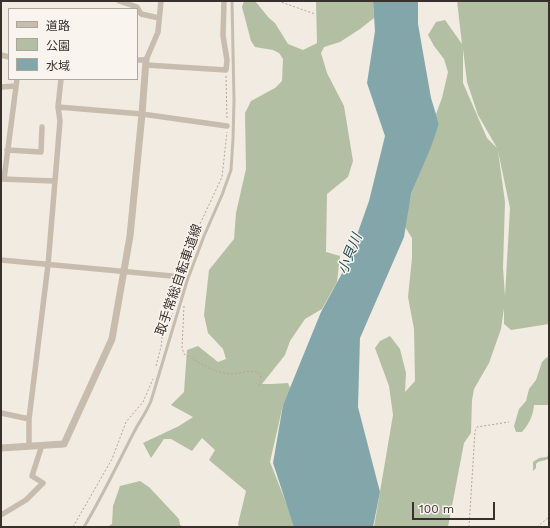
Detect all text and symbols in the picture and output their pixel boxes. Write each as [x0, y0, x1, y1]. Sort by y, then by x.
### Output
legend [8, 8, 138, 80]
text: 道路 [46, 19, 70, 33]
text: 公園 [46, 39, 70, 53]
text: 水域 [46, 59, 70, 73]
street label: 取手常総自転車道線 [153, 222, 205, 338]
water label: 小貝川 [334, 231, 366, 277]
scale bar [414, 494, 497, 520]
text: 100 m [419, 502, 454, 516]

